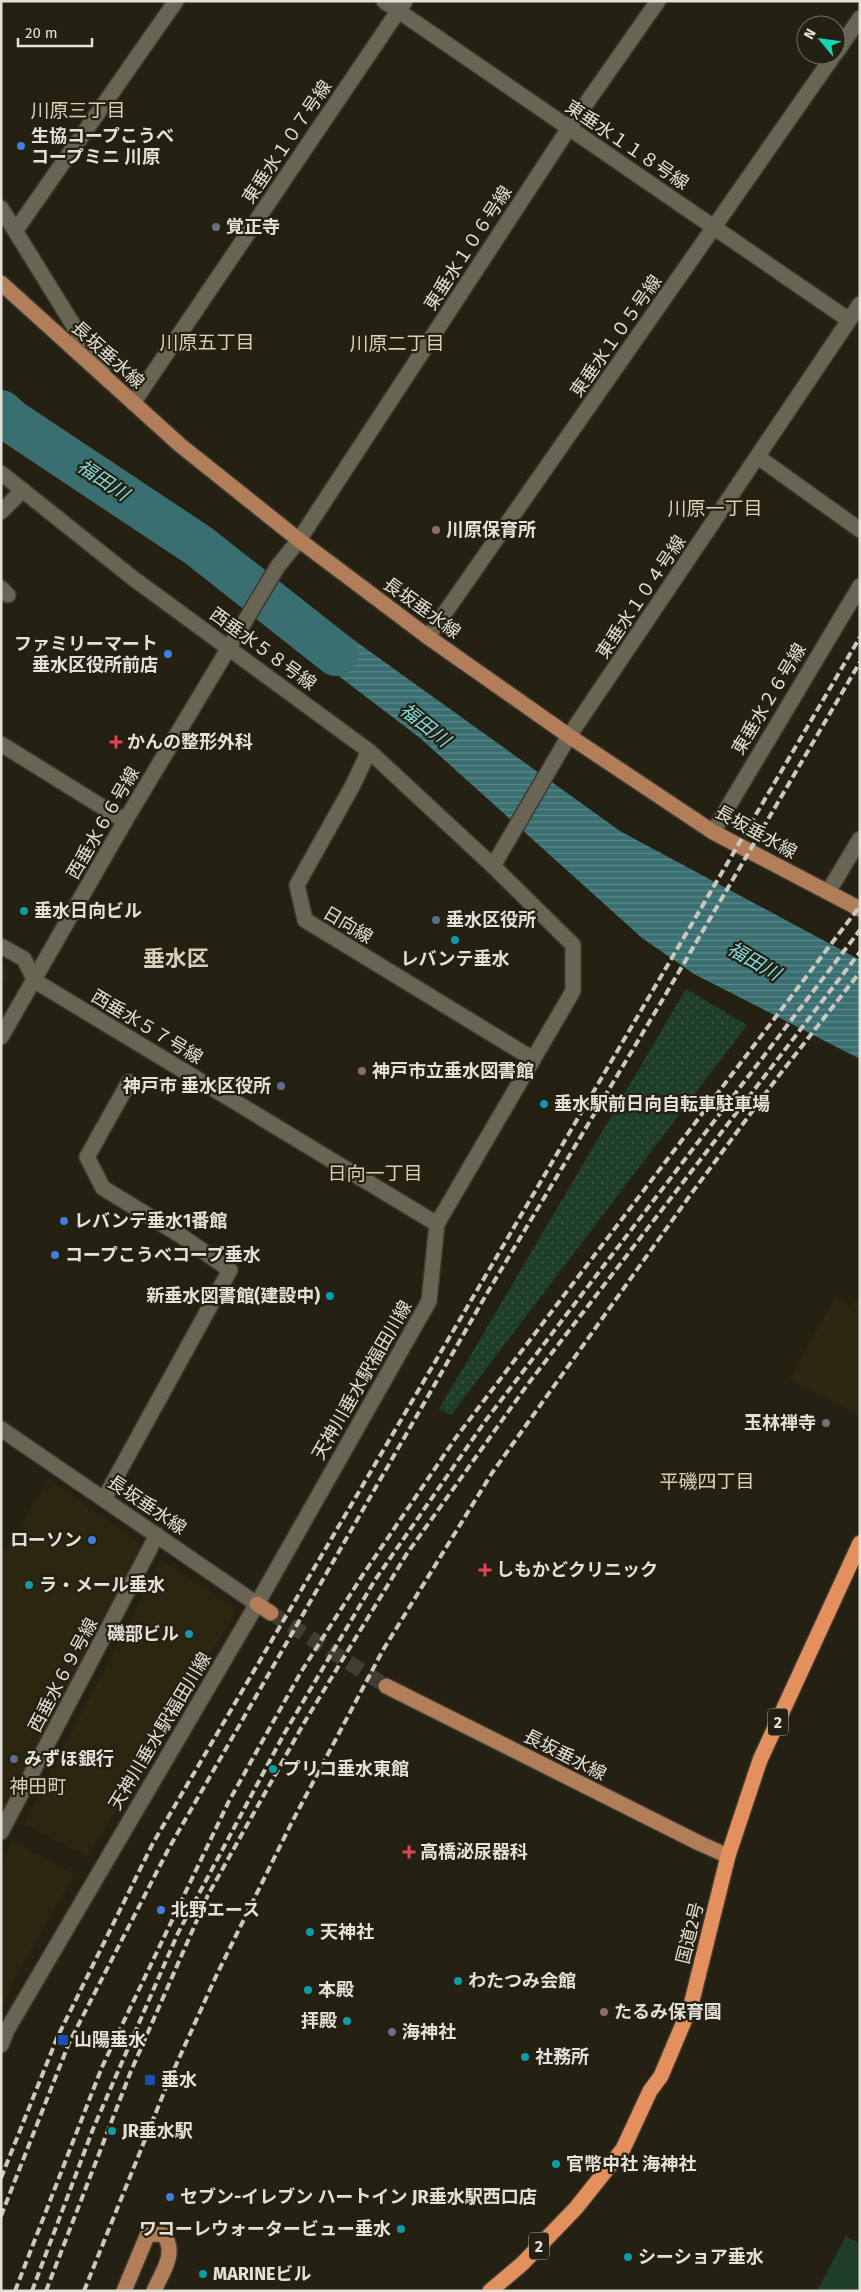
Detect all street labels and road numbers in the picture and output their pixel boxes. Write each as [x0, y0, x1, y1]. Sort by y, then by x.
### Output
street label: 東垂水１０７号線 [238, 76, 336, 208]
street label: 東垂水１１８号線 [561, 96, 693, 194]
street label: 東垂水１０６号線 [420, 182, 516, 314]
street label: 東垂水１０５号線 [566, 271, 666, 401]
street label: 長坂垂水線 [67, 317, 149, 393]
street label: 東垂水１０４号線 [592, 531, 690, 663]
street label: 長坂垂水線 [379, 573, 465, 643]
street label: 西垂水５８号線 [206, 603, 320, 695]
street label: 東垂水２６号線 [727, 639, 811, 759]
street label: 西垂水６６号線 [62, 763, 144, 883]
street label: 長坂垂水線 [711, 801, 801, 863]
street label: 日向線 [319, 902, 377, 948]
street label: 西垂水５７号線 [87, 985, 207, 1069]
street label: 天神川垂水駅福田川線 [307, 1297, 417, 1463]
street label: 長坂垂水線 [104, 1471, 190, 1539]
street label: 西垂水６９号線 [24, 1614, 102, 1736]
street label: 天神川垂水駅福田川線 [104, 1648, 216, 1814]
road number: 2 [768, 1708, 788, 1735]
street label: 長坂垂水線 [520, 1725, 610, 1785]
street label: 国道2号 [672, 1900, 708, 1966]
road number: 2 [529, 2232, 549, 2260]

